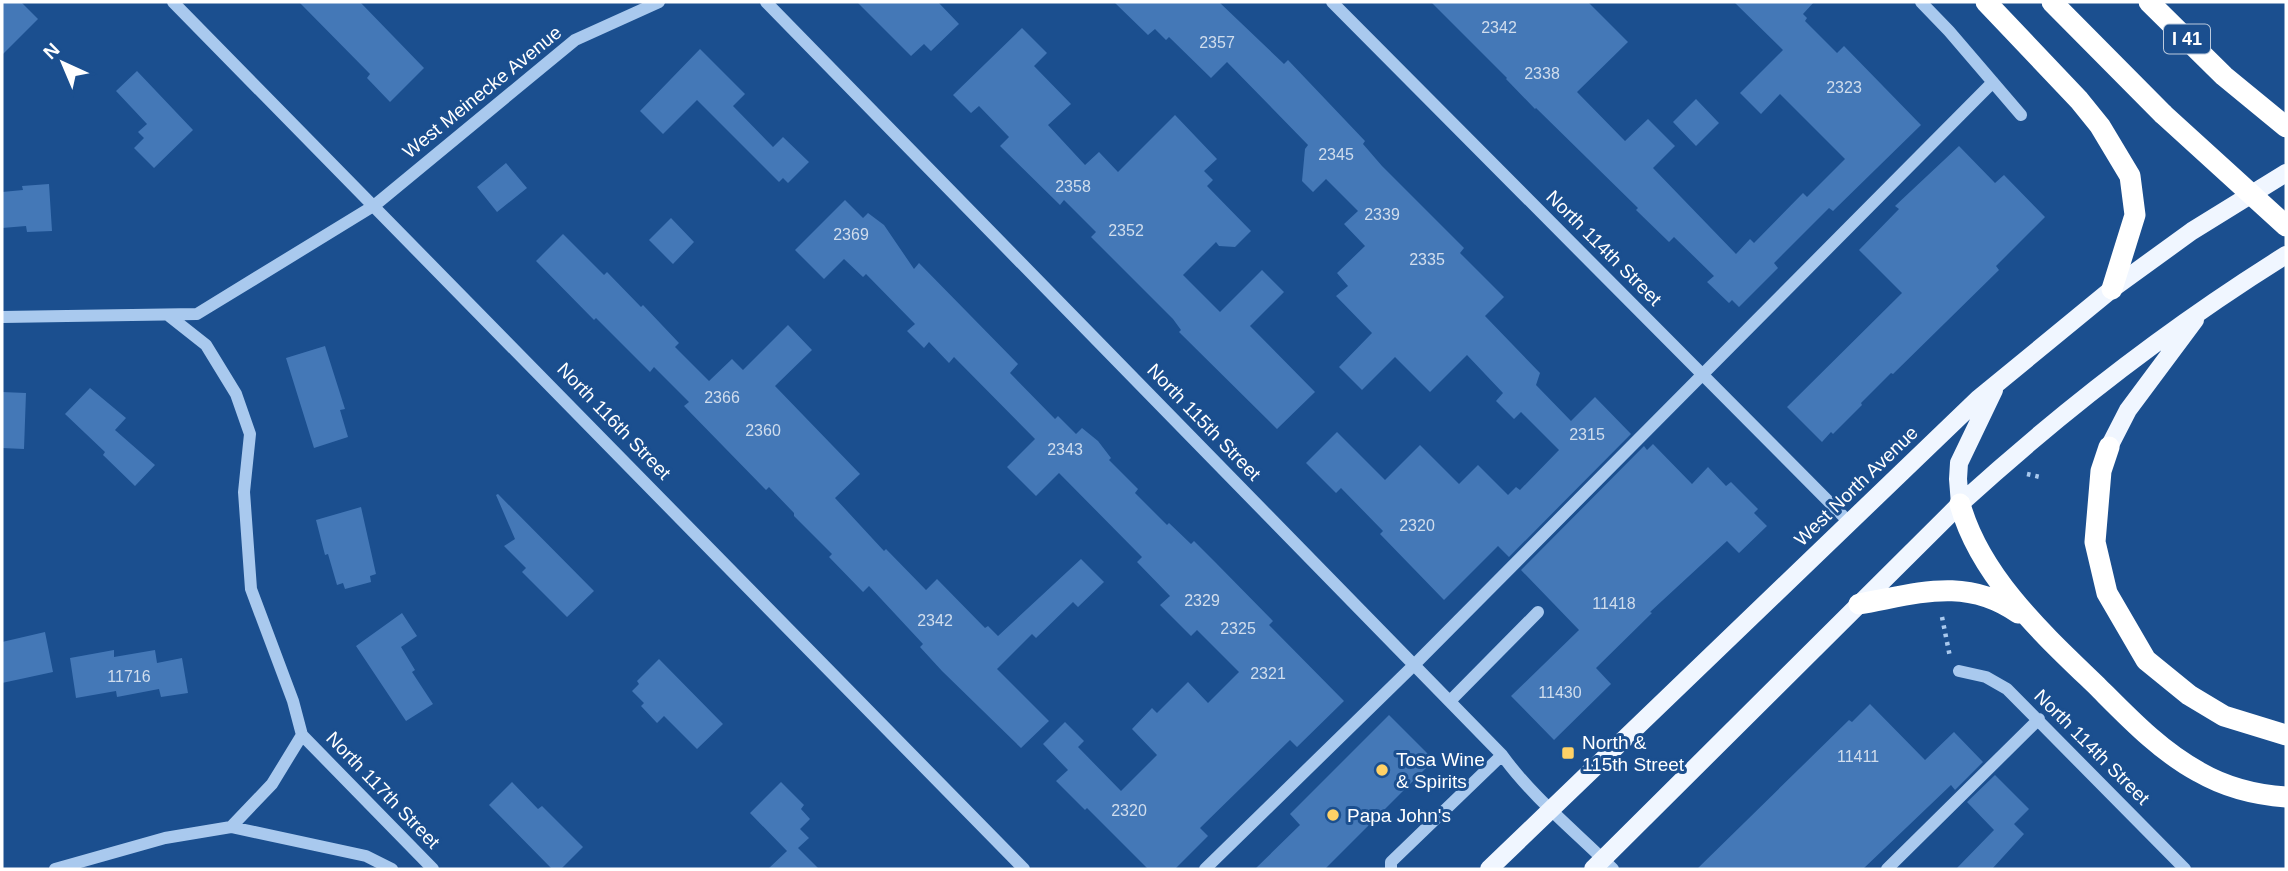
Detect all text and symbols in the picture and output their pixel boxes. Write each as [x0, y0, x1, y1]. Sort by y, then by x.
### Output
house number: 2342 [1481, 19, 1517, 36]
street label: West Meinecke Avenue [399, 22, 565, 162]
road number: I 41 [2164, 24, 2210, 54]
north arrow [28, 28, 98, 98]
house number: 2357 [1199, 34, 1235, 51]
text: N [39, 39, 64, 63]
house number: 2338 [1524, 65, 1560, 82]
house number: 2323 [1826, 79, 1862, 96]
house number: 2345 [1318, 146, 1354, 163]
house number: 2358 [1055, 178, 1091, 195]
street label: North 114th Street [1542, 186, 1666, 310]
house number: 2339 [1364, 206, 1400, 223]
house number: 2352 [1108, 222, 1144, 239]
house number: 2369 [833, 226, 869, 243]
house number: 2335 [1409, 251, 1445, 268]
street label: North 116th Street [553, 358, 675, 484]
street label: North 115th Street [1143, 359, 1265, 485]
house number: 2366 [704, 389, 740, 406]
house number: 2360 [745, 422, 781, 439]
street label: West North Avenue [1790, 422, 1922, 550]
house number: 2315 [1569, 426, 1605, 443]
house number: 2343 [1047, 441, 1083, 458]
house number: 2320 [1399, 517, 1435, 534]
house number: 2329 [1184, 592, 1220, 609]
house number: 11418 [1592, 595, 1636, 612]
house number: 2342 [917, 612, 953, 629]
house number: 2325 [1220, 620, 1256, 637]
house number: 2321 [1250, 665, 1286, 682]
house number: 11716 [107, 668, 151, 685]
house number: 11430 [1538, 684, 1582, 701]
street label: North 114th Street [2030, 685, 2154, 809]
street label: North 117th Street [322, 727, 444, 853]
place label: North & 115th Street [1582, 732, 1685, 775]
marker: North & 115th Street [1560, 745, 1576, 761]
house number: 11411 [1837, 748, 1879, 765]
place label: Tosa Wine & Spirits [1396, 749, 1485, 792]
marker: Tosa Wine & Spirits [1374, 762, 1390, 778]
house number: 2320 [1111, 802, 1147, 819]
place label: Papa John's [1347, 805, 1451, 826]
marker: Papa John's [1325, 807, 1341, 823]

